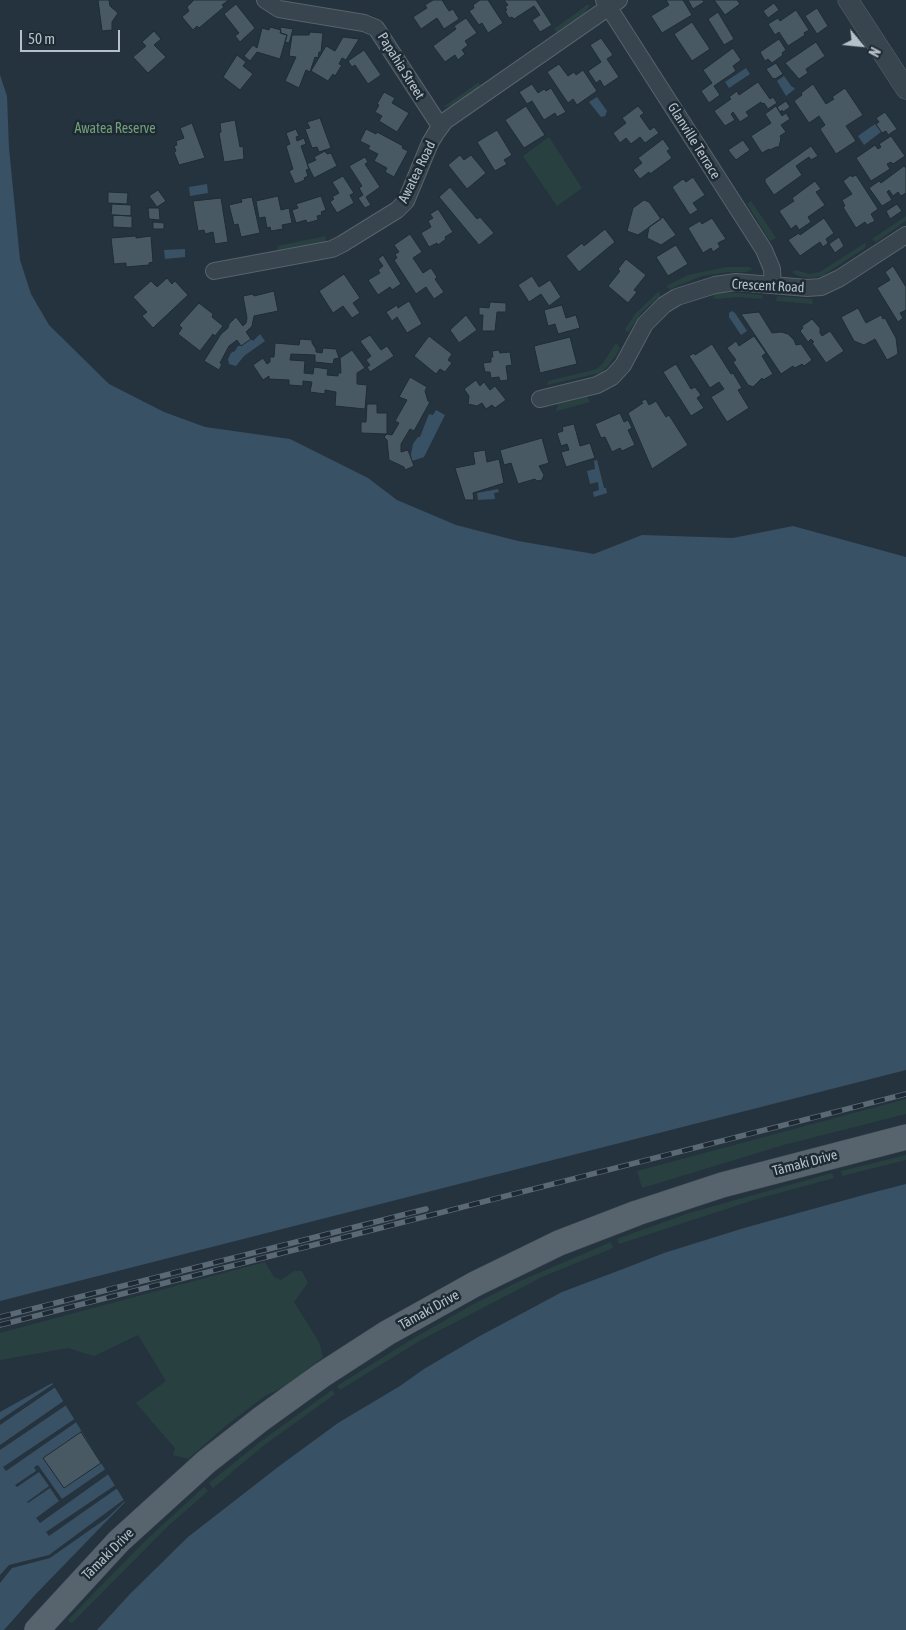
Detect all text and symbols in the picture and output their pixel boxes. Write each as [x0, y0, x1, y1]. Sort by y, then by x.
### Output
scale bar [22, 20, 122, 52]
north arrow [836, 20, 886, 70]
text: 50 m [28, 30, 55, 47]
street label: Papahia Street [374, 30, 428, 102]
text: N [865, 45, 883, 59]
street label: Glanville Terrace [664, 100, 724, 182]
park label: Awatea Reserve [74, 121, 156, 137]
street label: Awatea Road [395, 138, 439, 206]
street label: Crescent Road [731, 276, 805, 296]
street label: Tāmaki Drive [771, 1146, 839, 1180]
street label: Tāmaki Drive [396, 1287, 462, 1333]
street label: Tāmaki Drive [79, 1525, 137, 1583]

